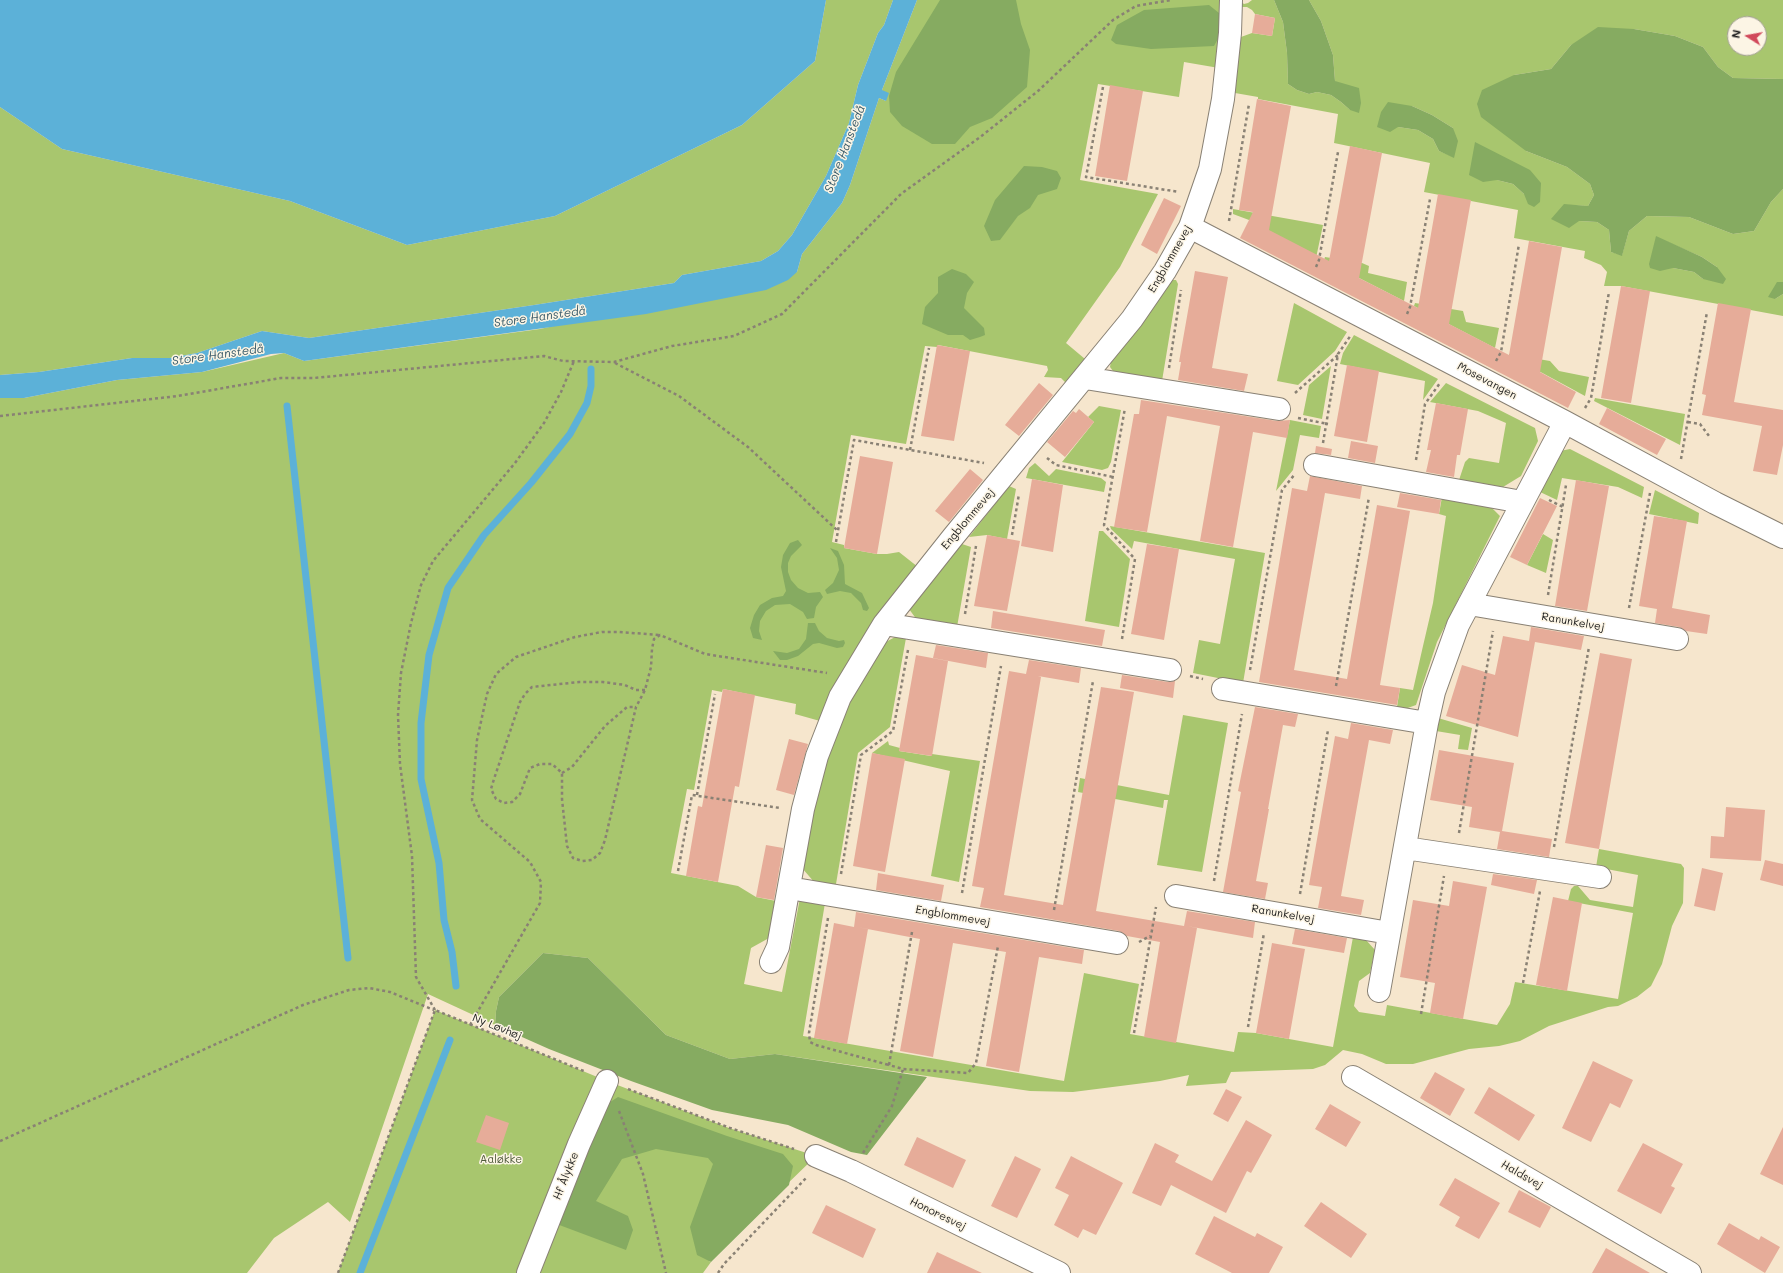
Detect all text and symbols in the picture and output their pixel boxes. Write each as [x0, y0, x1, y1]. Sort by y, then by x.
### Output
north arrow [1727, 16, 1767, 56]
text: N [1728, 28, 1744, 39]
water label: Store Hanstedå [822, 103, 868, 195]
street label: Engblommevej [1145, 223, 1195, 295]
water label: Store Hanstedå [493, 303, 587, 331]
water label: Store Hanstedå [171, 341, 265, 369]
street label: Mosevangen [1455, 360, 1519, 402]
street label: Engblommevej [939, 486, 997, 552]
street label: Ranunkelvej [1540, 610, 1606, 634]
street label: Ranunkelvej [1250, 902, 1316, 926]
street label: Engblommevej [915, 903, 991, 929]
street label: Ny Løvhøj [470, 1011, 524, 1043]
street label: Hf Ålykke [550, 1150, 582, 1202]
park label: Aaløkke [480, 1153, 522, 1167]
street label: Haldsvej [1499, 1158, 1545, 1192]
street label: Honoresvej [908, 1195, 968, 1233]

